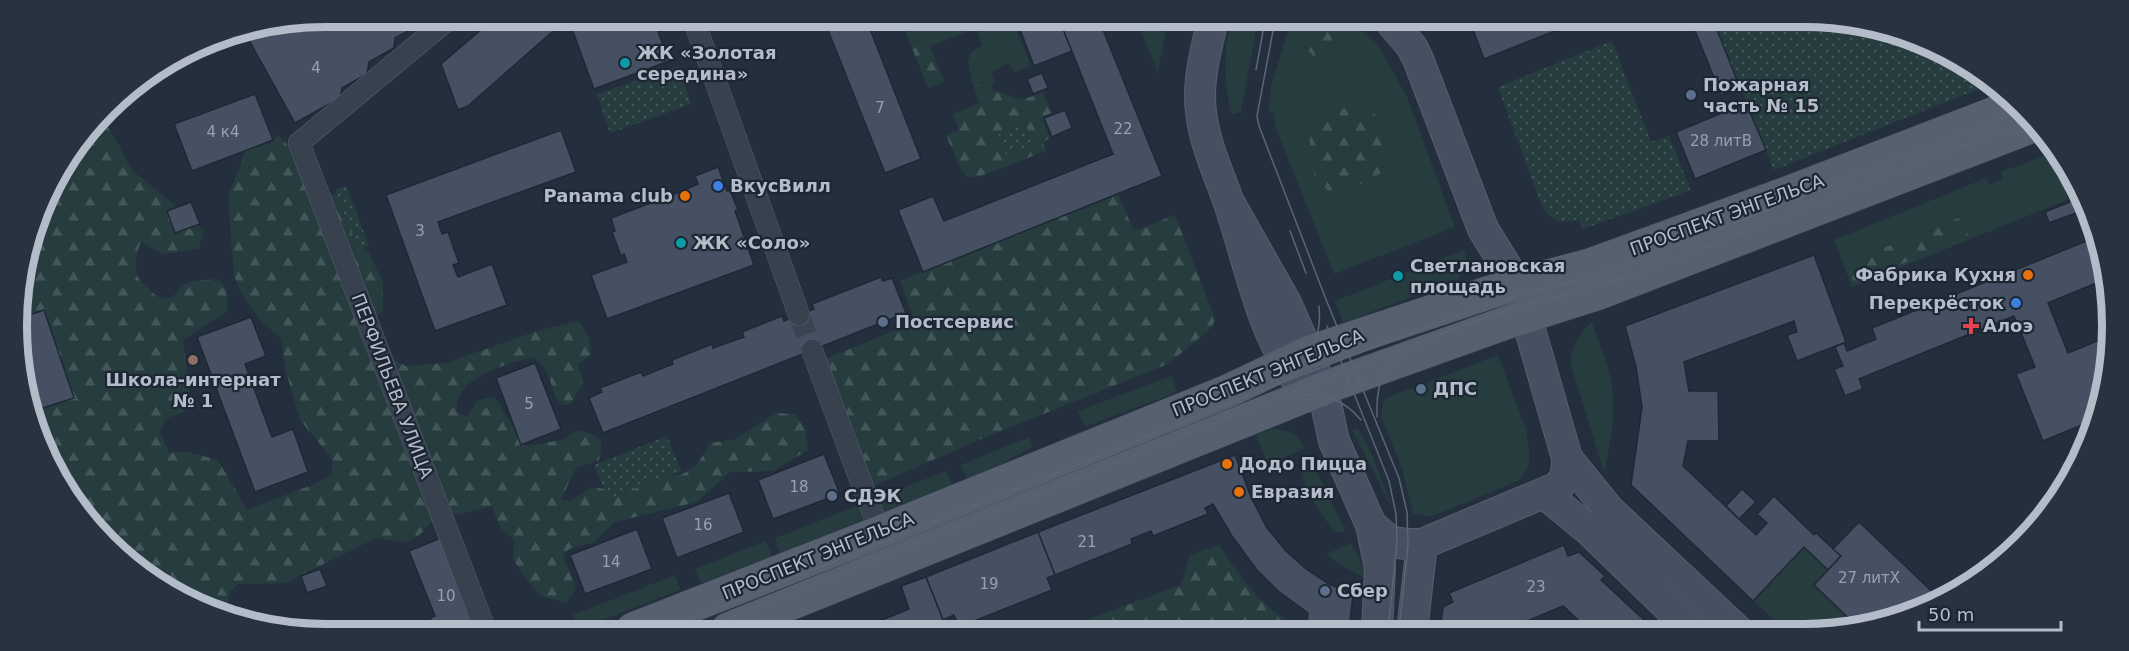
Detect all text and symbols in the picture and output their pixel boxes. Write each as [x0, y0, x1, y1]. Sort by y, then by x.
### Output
place label: ЖК «Золотая середина» [637, 42, 776, 84]
marker: ЖК «Золотая середина» [618, 56, 632, 70]
house number: 4 [311, 59, 321, 77]
place label: Пожарная часть № 15 [1703, 74, 1819, 116]
marker: Пожарная часть № 15 [1684, 88, 1698, 102]
house number: 7 [875, 99, 885, 117]
house number: 22 [1113, 120, 1133, 138]
house number: 4 к4 [207, 123, 239, 141]
house number: 28 литВ [1690, 132, 1752, 150]
street label: ПРОСПЕКТ ЭНГЕЛЬСА [1627, 169, 1827, 259]
place label: ВкусВилл [730, 175, 831, 196]
marker: ВкусВилл [711, 179, 725, 193]
place label: Panama club [543, 185, 673, 206]
marker: Panama club [678, 189, 692, 203]
house number: 3 [415, 222, 425, 240]
place label: ЖК «Соло» [693, 232, 810, 253]
marker: ЖК «Соло» [674, 236, 688, 250]
place label: Светлановская площадь [1410, 255, 1565, 297]
place label: Фабрика Кухня [1855, 264, 2016, 285]
marker: Фабрика Кухня [2021, 268, 2035, 282]
marker: Светлановская площадь [1391, 269, 1405, 283]
street label: ПЕРФИЛЬЕВА УЛИЦА [347, 290, 438, 482]
place label: Перекрёсток [1869, 292, 2004, 313]
marker: Перекрёсток [2009, 296, 2023, 310]
place label: Постсервис [895, 311, 1014, 332]
marker: Постсервис [876, 315, 890, 329]
place label: Алоэ [1983, 315, 2033, 336]
marker: Алоэ [1964, 319, 1978, 333]
street label: ПРОСПЕКТ ЭНГЕЛЬСА [1169, 324, 1367, 421]
marker: Школа-интернат № 1 [186, 353, 200, 367]
place label: Школа-интернат № 1 [105, 369, 281, 411]
place label: ДПС [1433, 378, 1477, 399]
marker: ДПС [1414, 382, 1428, 396]
house number: 5 [524, 395, 534, 413]
place label: Додо Пицца [1239, 453, 1367, 474]
marker: Додо Пицца [1220, 457, 1234, 471]
house number: 18 [789, 478, 809, 496]
place label: Евразия [1251, 481, 1334, 502]
place label: СДЭК [844, 485, 901, 506]
marker: Евразия [1232, 485, 1246, 499]
marker: СДЭК [825, 489, 839, 503]
street label: ПРОСПЕКТ ЭНГЕЛЬСА [719, 507, 917, 604]
house number: 16 [693, 516, 713, 534]
house number: 21 [1077, 533, 1097, 551]
house number: 14 [601, 553, 621, 571]
house number: 27 литХ [1838, 569, 1900, 587]
house number: 19 [979, 575, 999, 593]
house number: 23 [1526, 578, 1546, 596]
place label: Сбер [1337, 580, 1388, 601]
marker: Сбер [1318, 584, 1332, 598]
house number: 10 [436, 587, 456, 605]
scale bar [1919, 594, 2062, 632]
text: 50 m [1928, 604, 1974, 625]

